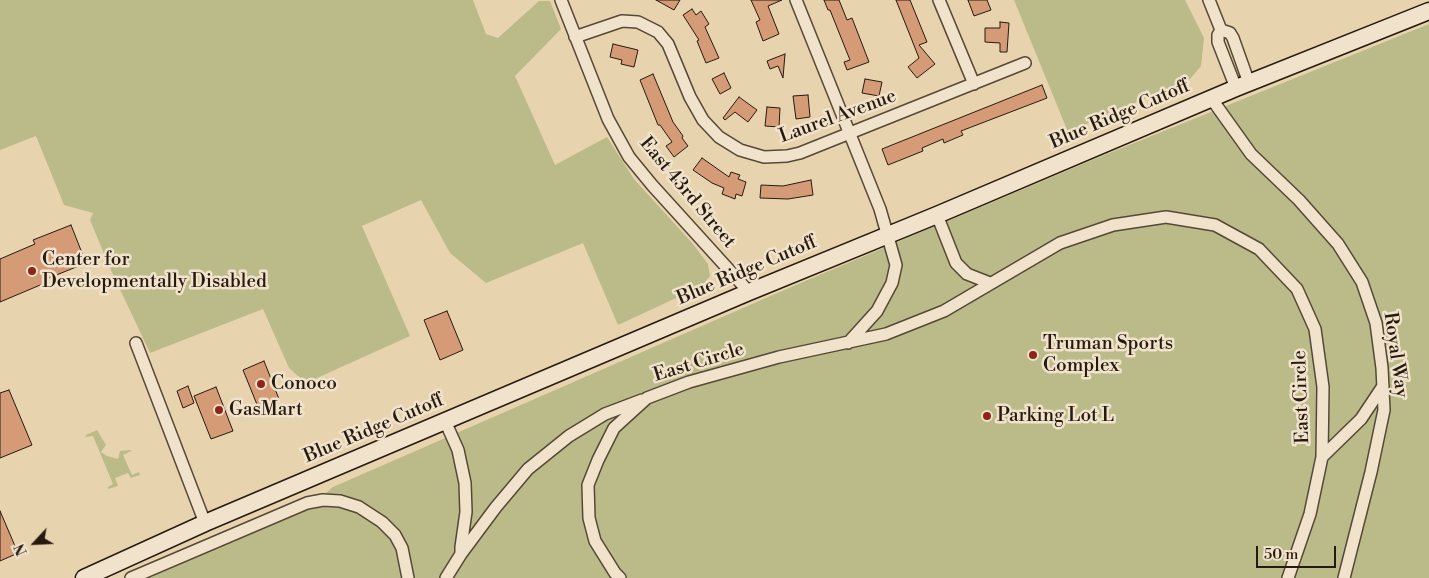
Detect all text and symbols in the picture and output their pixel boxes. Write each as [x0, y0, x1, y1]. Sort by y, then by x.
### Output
street label: Blue Ridge Cutoff [1047, 75, 1193, 155]
street label: Laurel Avenue [776, 85, 900, 149]
street label: East 43rd Street [634, 133, 740, 253]
street label: Blue Ridge Cutoff [674, 231, 820, 311]
place label: Center for Developmentally Disabled [42, 249, 267, 293]
marker: Center for Developmentally Disabled [26, 265, 38, 277]
street label: Royal Way [1378, 311, 1412, 399]
place label: Truman Sports Complex [1043, 333, 1173, 377]
street label: East Circle [651, 338, 747, 388]
marker: Truman Sports Complex [1027, 349, 1039, 361]
street label: East Circle [1289, 350, 1315, 444]
place label: Conoco [271, 373, 337, 395]
marker: Conoco [255, 378, 267, 390]
street label: Blue Ridge Cutoff [301, 389, 447, 469]
place label: GasMart [229, 399, 303, 421]
marker: GasMart [213, 404, 225, 416]
place label: Parking Lot L [997, 405, 1114, 427]
marker: Parking Lot L [981, 410, 993, 422]
north arrow [10, 518, 60, 568]
scale bar [1259, 536, 1339, 568]
text: N [11, 541, 32, 558]
text: 50 m [1264, 545, 1298, 564]

